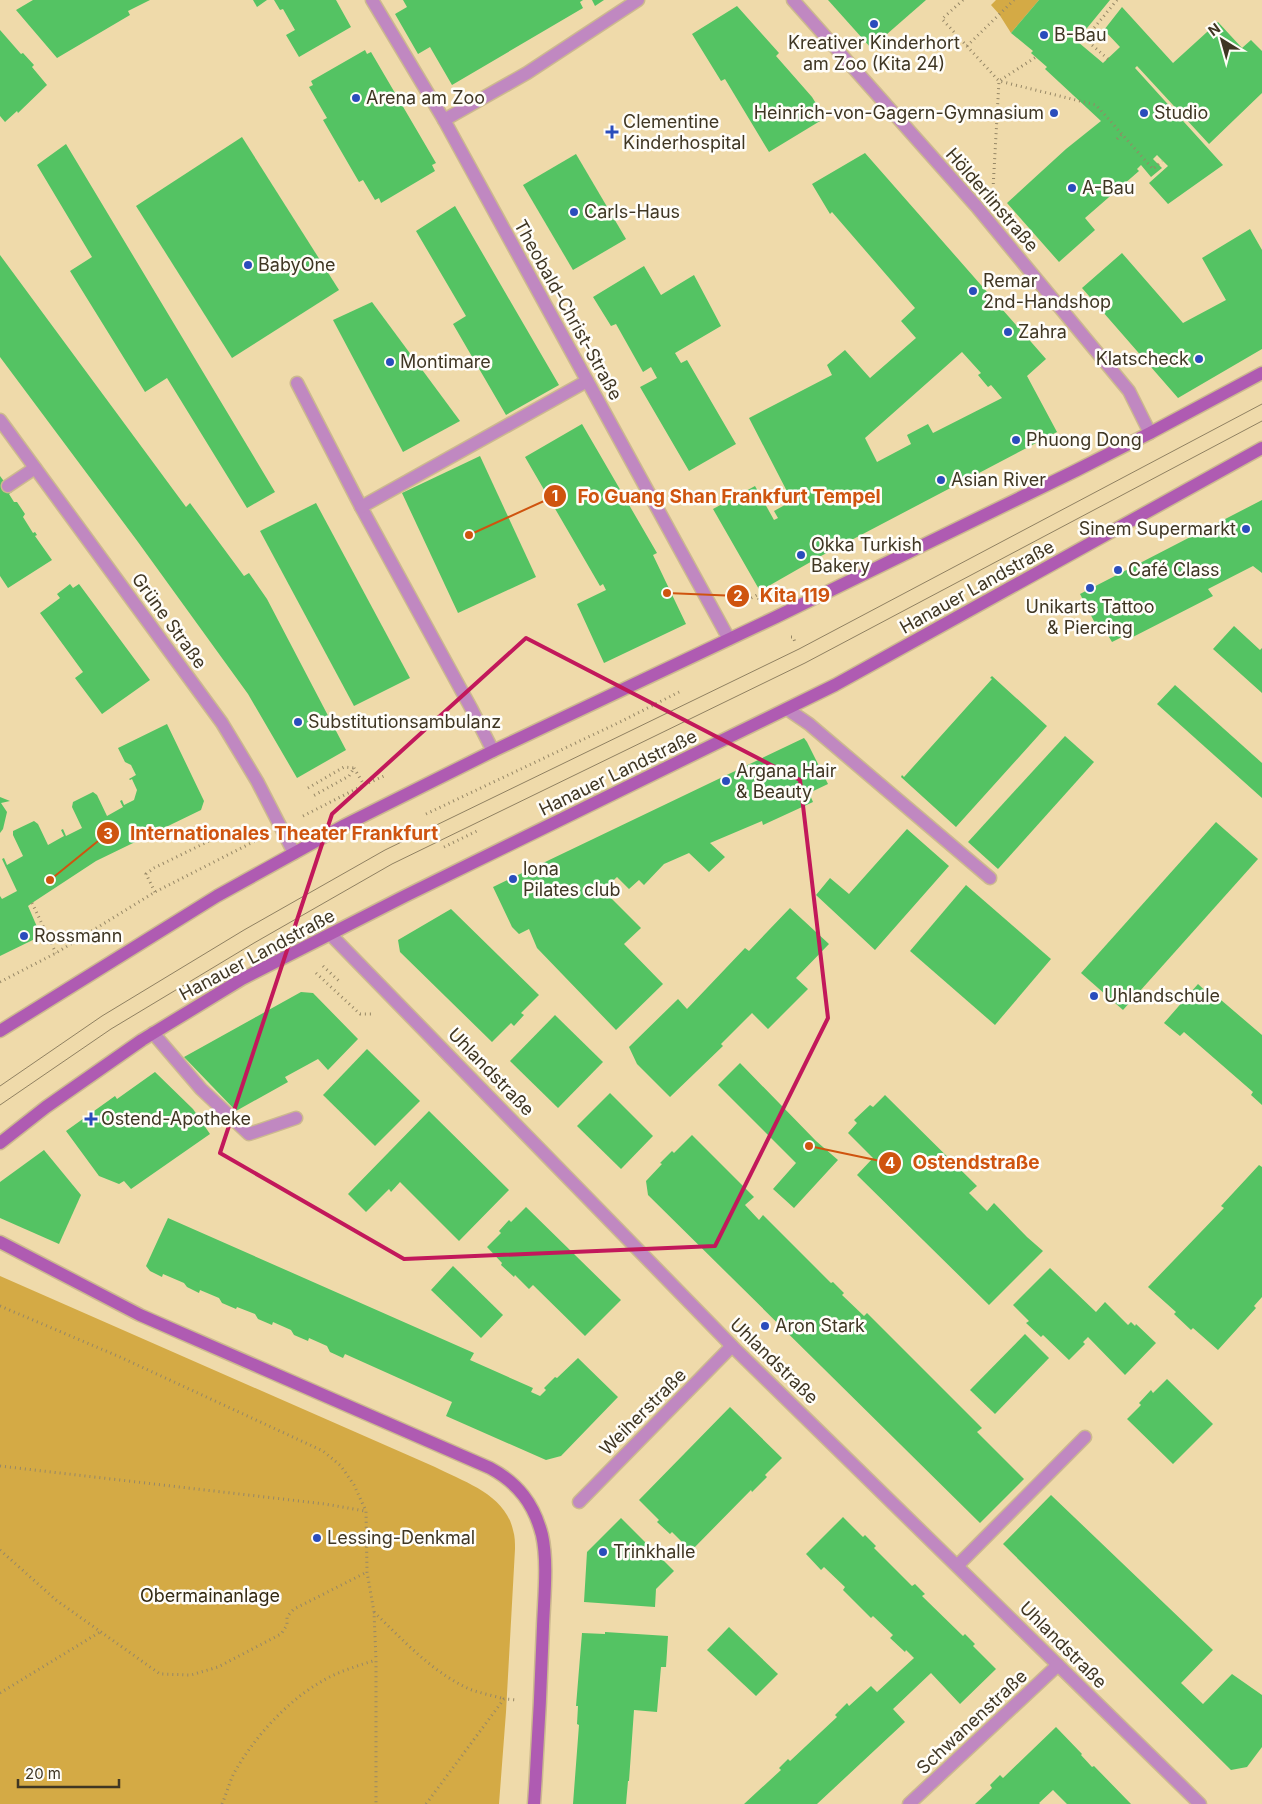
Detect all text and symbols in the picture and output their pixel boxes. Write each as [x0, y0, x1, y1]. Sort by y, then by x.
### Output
north arrow [1197, 15, 1247, 65]
marker: Kreativer Kinderhort am Zoo (Kita 24) [868, 18, 880, 30]
text: N [1204, 19, 1223, 39]
place label: B-Bau [1054, 24, 1107, 45]
marker: B-Bau [1038, 29, 1050, 41]
place label: Kreativer Kinderhort am Zoo (Kita 24) [788, 32, 960, 74]
place label: Arena am Zoo [366, 87, 485, 108]
marker: Arena am Zoo [350, 92, 362, 104]
place label: Heinrich-von-Gagern-Gymnasium [754, 102, 1044, 123]
place label: Studio [1154, 102, 1208, 123]
marker: Heinrich-von-Gagern-Gymnasium [1048, 107, 1060, 119]
marker: Studio [1138, 107, 1150, 119]
place label: Clementine Kinderhospital [623, 111, 746, 153]
marker: Clementine Kinderhospital [605, 125, 619, 139]
street label: Hölderlinstraße [942, 144, 1043, 256]
place label: A-Bau [1082, 177, 1135, 198]
marker: A-Bau [1066, 182, 1078, 194]
place label: Carls-Haus [584, 201, 680, 222]
marker: Carls-Haus [568, 206, 580, 218]
street label: Theobald-Christ-Straße [510, 216, 627, 404]
place label: BabyOne [258, 254, 336, 275]
marker: BabyOne [242, 259, 254, 271]
place label: Remar 2nd-Handshop [983, 270, 1111, 312]
marker: Remar 2nd-Handshop [967, 285, 979, 297]
place label: Zahra [1018, 321, 1067, 342]
marker: Zahra [1002, 326, 1014, 338]
place label: Klatscheck [1096, 348, 1189, 369]
place label: Montimare [400, 351, 491, 372]
marker: Klatscheck [1193, 353, 1205, 365]
marker: Montimare [384, 356, 396, 368]
place label: Phuong Dong [1026, 429, 1142, 450]
marker: Phuong Dong [1010, 434, 1022, 446]
place label: Asian River [951, 469, 1046, 490]
marker: Asian River [935, 474, 947, 486]
callout: Fo Guang Shan Frankfurt Tempel [543, 479, 891, 513]
text: Fo Guang Shan Frankfurt Tempel [577, 485, 881, 508]
text: 1 [552, 486, 558, 505]
place label: Sinem Supermarkt [1079, 518, 1236, 539]
marker: Sinem Supermarkt [1240, 523, 1252, 535]
place label: Okka Turkish Bakery [811, 534, 922, 576]
street label: Hanauer Landstraße [896, 535, 1058, 638]
marker: Okka Turkish Bakery [795, 549, 807, 561]
place label: Café Class [1128, 559, 1220, 580]
marker: Café Class [1112, 564, 1124, 576]
street label: Grüne Straße [128, 569, 211, 673]
callout: Kita 119 [725, 579, 841, 613]
marker: Unikarts Tattoo & Piercing [1084, 582, 1096, 594]
text: Kita 119 [760, 584, 830, 607]
text: 2 [733, 586, 743, 605]
place label: Unikarts Tattoo & Piercing [1026, 596, 1154, 638]
place label: Substitutionsambulanz [308, 711, 501, 732]
marker: Substitutionsambulanz [292, 716, 304, 728]
street label: Hanauer Landstraße [535, 725, 700, 820]
place label: Argana Hair & Beauty [736, 760, 837, 802]
marker: Argana Hair & Beauty [720, 775, 732, 787]
callout: Internationales Theater Frankfurt [95, 816, 448, 850]
text: Internationales Theater Frankfurt [130, 822, 438, 845]
text: 3 [103, 824, 113, 843]
place label: lona Pilates club [523, 858, 620, 900]
marker: lona Pilates club [507, 873, 519, 885]
street label: Hanauer Landstraße [175, 905, 338, 1004]
place label: Rossmann [34, 925, 122, 946]
marker: Rossmann [18, 930, 30, 942]
place label: Uhlandschule [1104, 985, 1220, 1006]
marker: Uhlandschule [1088, 990, 1100, 1002]
street label: Uhlandstraße [444, 1023, 539, 1120]
place label: Ostend-Apotheke [101, 1108, 251, 1129]
marker: Ostend-Apotheke [85, 1113, 97, 1125]
callout: Ostendstraße [878, 1146, 1050, 1180]
text: Ostendstraße [912, 1151, 1040, 1174]
text: 4 [885, 1153, 895, 1172]
street label: Uhlandstraße [726, 1313, 823, 1408]
place label: Aron Stark [775, 1315, 865, 1336]
marker: Aron Stark [759, 1320, 771, 1332]
street label: Weiherstraße [595, 1364, 690, 1459]
place label: Lessing-Denkmal [327, 1527, 475, 1548]
marker: Lessing-Denkmal [311, 1532, 323, 1544]
place label: Trinkhalle [613, 1541, 696, 1562]
marker: Trinkhalle [597, 1546, 609, 1558]
park label: Obermainanlage [140, 1585, 280, 1606]
street label: Uhlandstraße [1016, 1597, 1111, 1692]
street label: Schwanenstraße [912, 1665, 1031, 1778]
scale bar [18, 1756, 119, 1788]
text: 20 m [25, 1764, 61, 1783]

